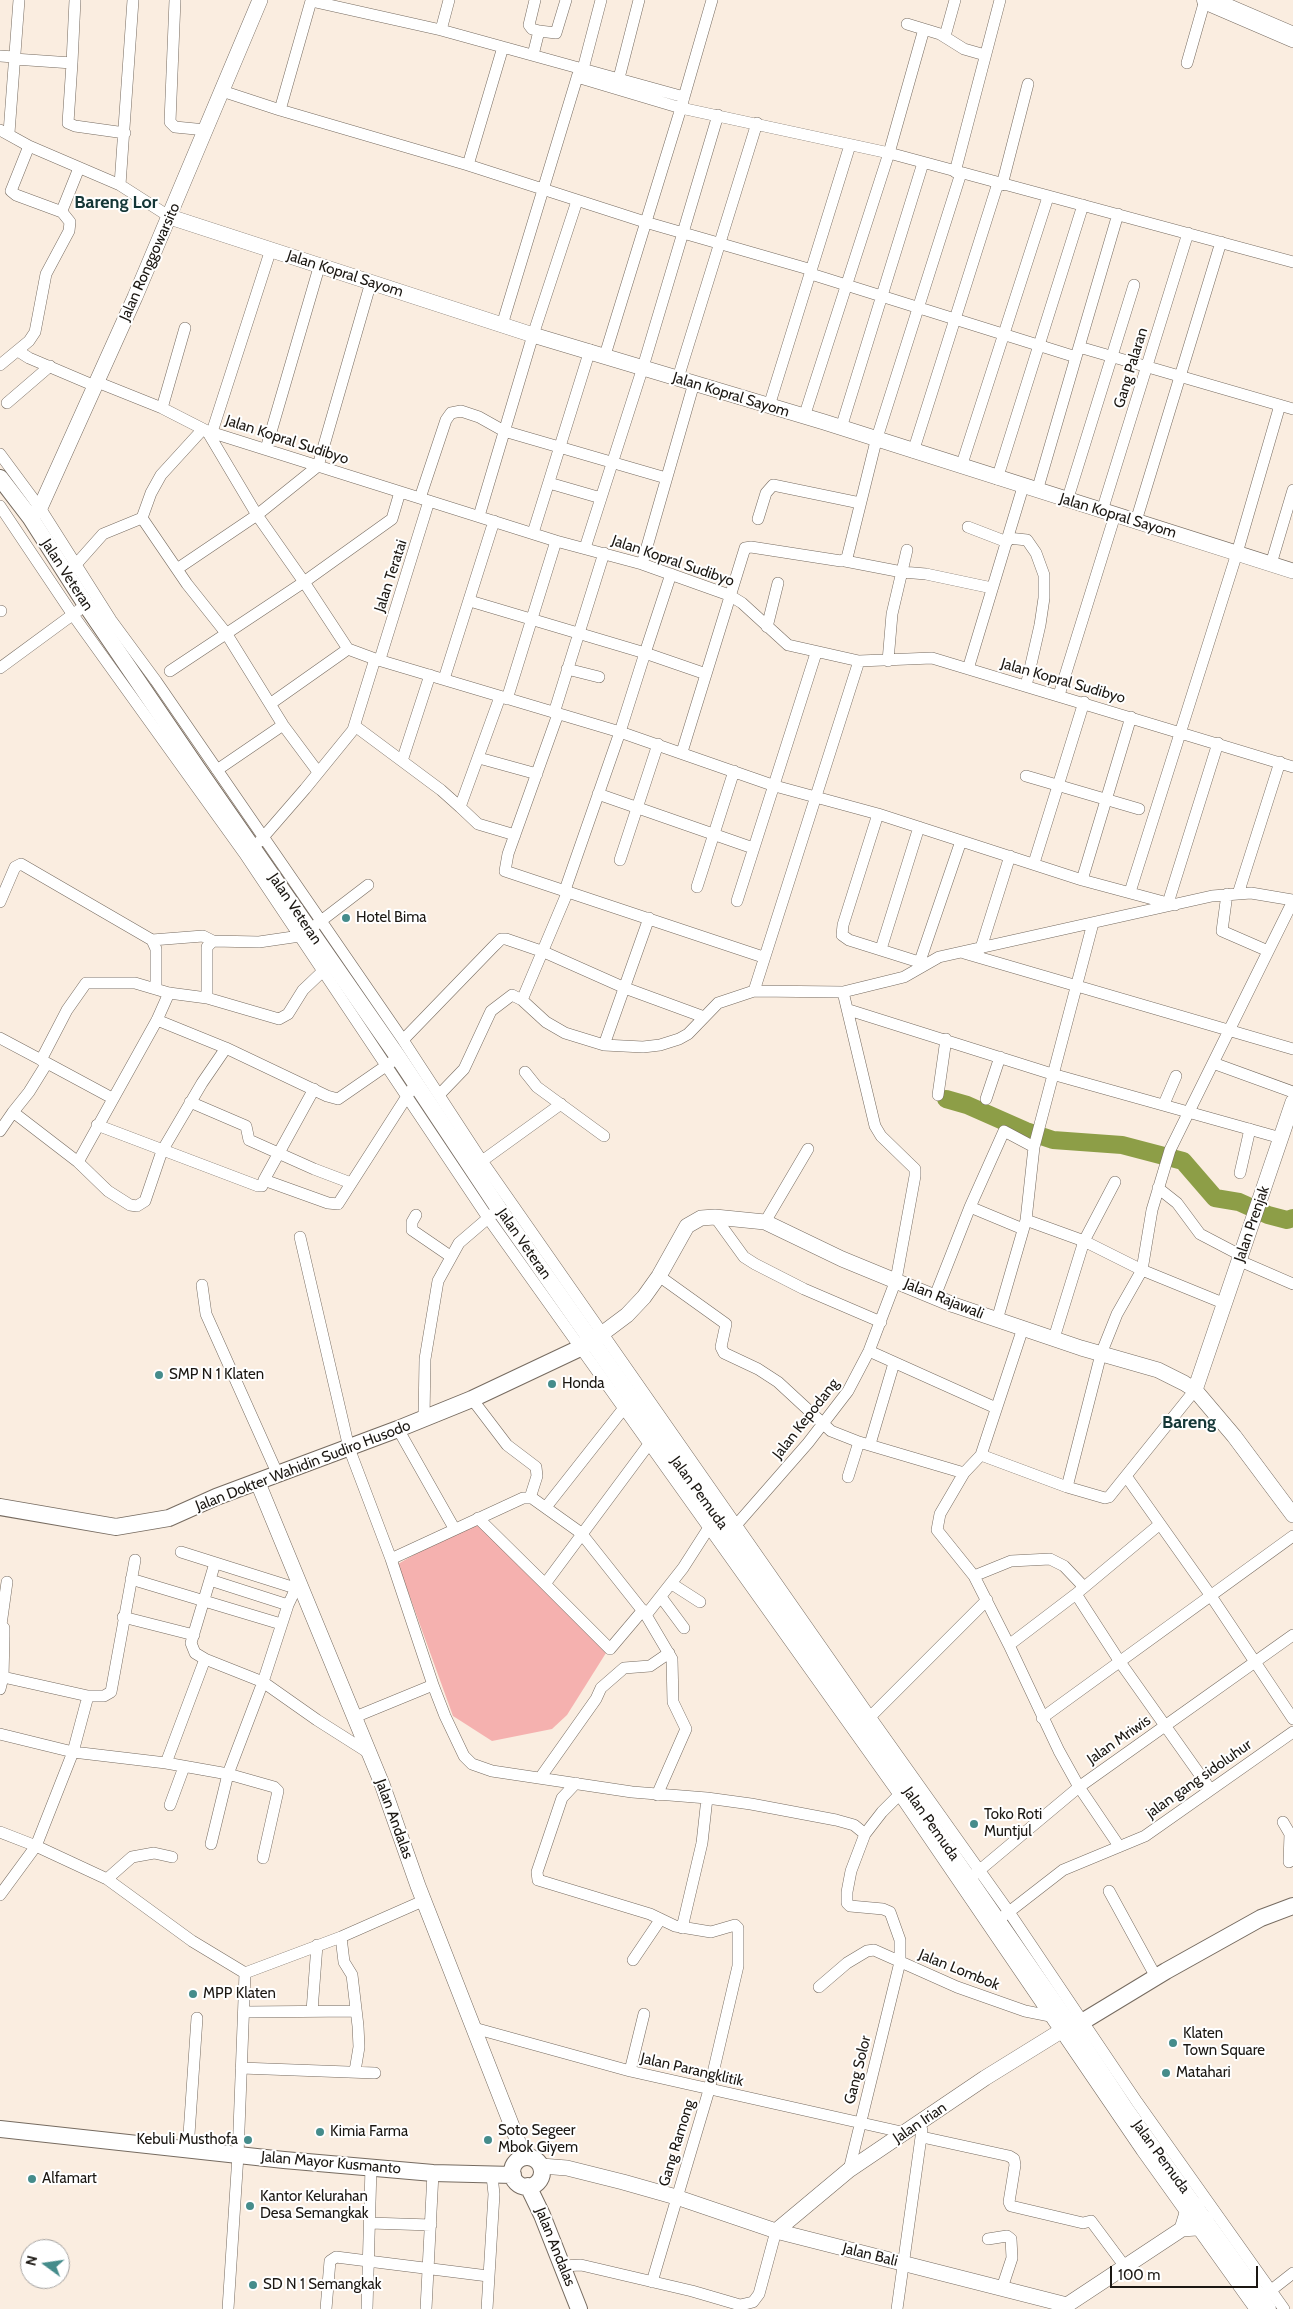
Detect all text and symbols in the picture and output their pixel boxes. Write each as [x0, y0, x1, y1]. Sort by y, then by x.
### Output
district label: Bareng Lor [74, 192, 158, 214]
street label: Jalan Ronggowarsito [116, 200, 184, 324]
street label: Jalan Kopral Sayom [285, 247, 405, 301]
street label: Gang Palaran [1110, 326, 1152, 410]
street label: Jalan Kopral Sayom [670, 369, 792, 421]
street label: Jalan Kopral Sudibyo [223, 412, 351, 468]
street label: Jalan Kopral Sayom [1057, 490, 1179, 542]
street label: Jalan Kopral Sudibyo [609, 532, 737, 590]
street label: Jalan Veteran [37, 536, 97, 614]
street label: Jalan Teratai [371, 538, 411, 614]
street label: Jalan Kopral Sudibyo [999, 655, 1127, 707]
street label: Jalan Veteran [265, 870, 325, 948]
place label: Hotel Bima [356, 909, 427, 927]
marker: Hotel Bima [340, 912, 352, 924]
street label: Jalan Prenjak [1231, 1183, 1273, 1265]
street label: Jalan Veteran [493, 1205, 555, 1283]
street label: Jalan Rajawali [901, 1275, 987, 1323]
place label: SMP N 1 Klaten [169, 1366, 264, 1384]
marker: SMP N 1 Klaten [153, 1369, 165, 1381]
place label: Honda [562, 1375, 605, 1393]
street label: Jalan Kepodang [769, 1375, 843, 1463]
marker: Honda [546, 1378, 558, 1390]
district label: Bareng [1162, 1412, 1216, 1434]
street label: Jalan Dokter Wahidin Sudiro Husodo [193, 1417, 413, 1515]
street label: Jalan Pemuda [666, 1453, 732, 1533]
street label: Jalan Mriwis [1084, 1712, 1154, 1768]
street label: jalan gang sidoluhur [1143, 1736, 1255, 1822]
street label: Jalan Andalas [371, 1777, 417, 1861]
street label: Jalan Pemuda [899, 1784, 963, 1864]
place label: Toko Roti Muntjul [984, 1806, 1042, 1841]
marker: Toko Roti Muntjul [968, 1818, 980, 1830]
street label: Jalan Lombok [916, 1946, 1002, 1994]
place label: MPP Klaten [203, 1985, 276, 2003]
marker: MPP Klaten [187, 1988, 199, 2000]
place label: Klaten Town Square [1183, 2025, 1265, 2060]
street label: Gang Solor [841, 2034, 875, 2106]
marker: Klaten Town Square [1167, 2037, 1179, 2049]
street label: Jalan Parangklitik [639, 2049, 745, 2091]
place label: Matahari [1176, 2064, 1231, 2082]
marker: Matahari [1160, 2067, 1172, 2079]
street label: Gang Ramong [655, 2097, 699, 2189]
street label: Jalan Irian [890, 2099, 950, 2147]
street label: Jalan Pemuda [1128, 2117, 1194, 2197]
place label: Soto Segeer Mbok Giyem [498, 2122, 578, 2157]
place label: Kimia Farma [330, 2123, 408, 2141]
marker: Kimia Farma [314, 2126, 326, 2138]
place label: Kebuli Musthofa [137, 2131, 238, 2149]
marker: Kebuli Musthofa [242, 2134, 254, 2146]
marker: Soto Segeer Mbok Giyem [482, 2134, 494, 2146]
street label: Jalan Mayor Kusmanto [260, 2148, 402, 2178]
place label: Alfamart [42, 2170, 97, 2188]
marker: Alfamart [26, 2173, 38, 2185]
place label: Kantor Kelurahan Desa Semangkak [260, 2188, 368, 2223]
marker: Kantor Kelurahan Desa Semangkak [244, 2200, 256, 2212]
street label: Jalan Andalas [531, 2205, 579, 2289]
north arrow [20, 2239, 70, 2289]
street label: Jalan Bali [841, 2239, 899, 2271]
text: N [21, 2254, 41, 2268]
scale bar [1113, 2256, 1260, 2288]
text: 100 m [1118, 2266, 1160, 2284]
place label: SD N 1 Semangkak [263, 2276, 381, 2294]
marker: SD N 1 Semangkak [247, 2279, 259, 2291]

